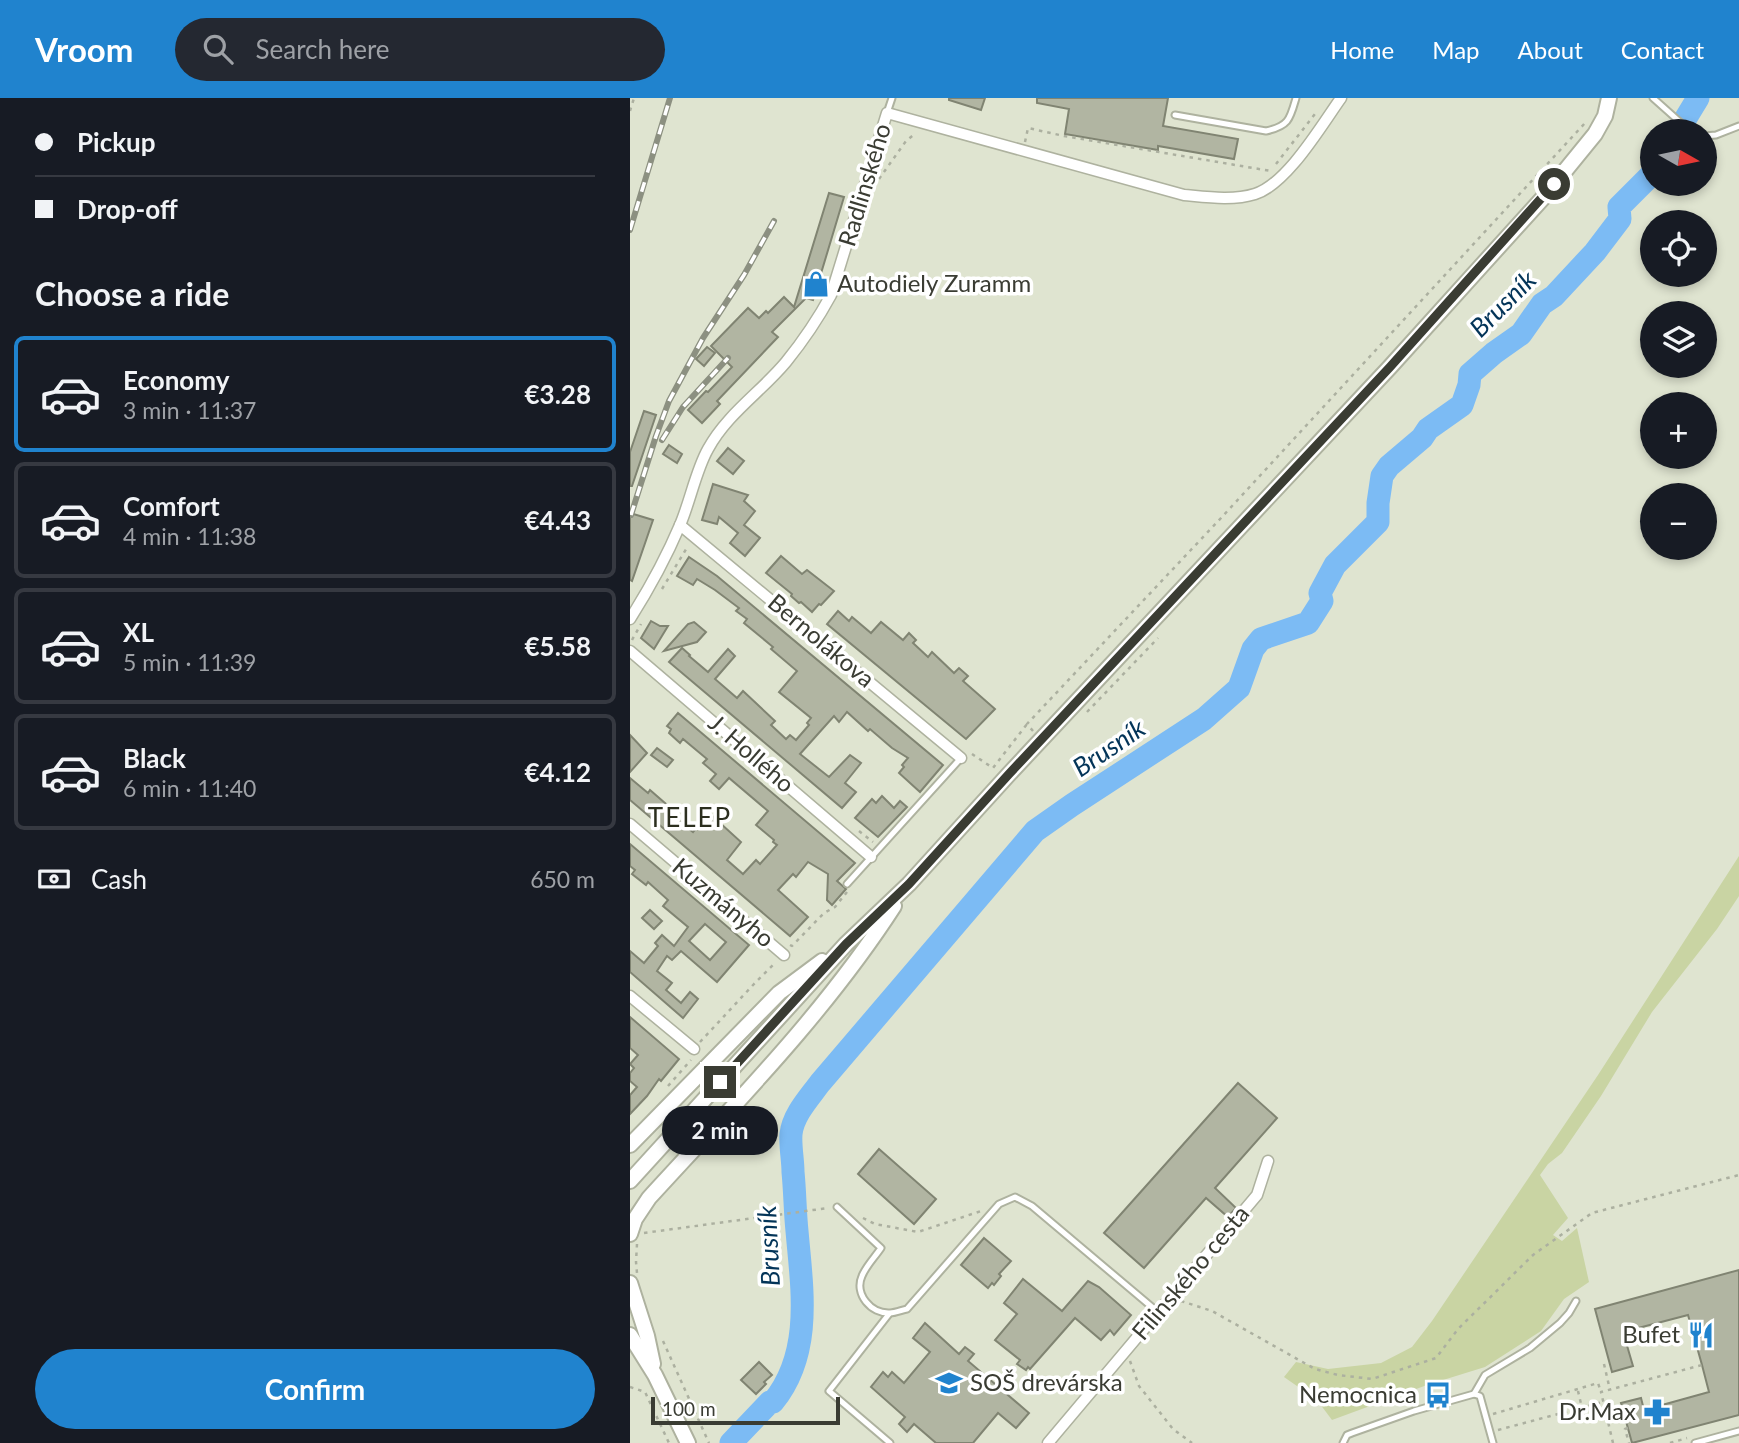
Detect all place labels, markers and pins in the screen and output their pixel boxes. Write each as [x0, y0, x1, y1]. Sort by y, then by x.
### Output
place label: Autodiely Zuramm [837, 268, 1031, 297]
shop icon: Autodiely Zuramm [801, 269, 831, 299]
place label: Bufet [1622, 1319, 1680, 1348]
restaurant icon: Bufet [1686, 1320, 1716, 1350]
place label: SOŠ drevárska [970, 1367, 1123, 1396]
school or university icon: SOŠ drevárska [934, 1368, 964, 1398]
place label: Nemocnica [1299, 1379, 1417, 1408]
bus stop icon: Nemocnica [1423, 1380, 1453, 1410]
place label: Dr.Max [1559, 1396, 1636, 1425]
pharmacy icon: Dr.Max [1642, 1397, 1672, 1427]

